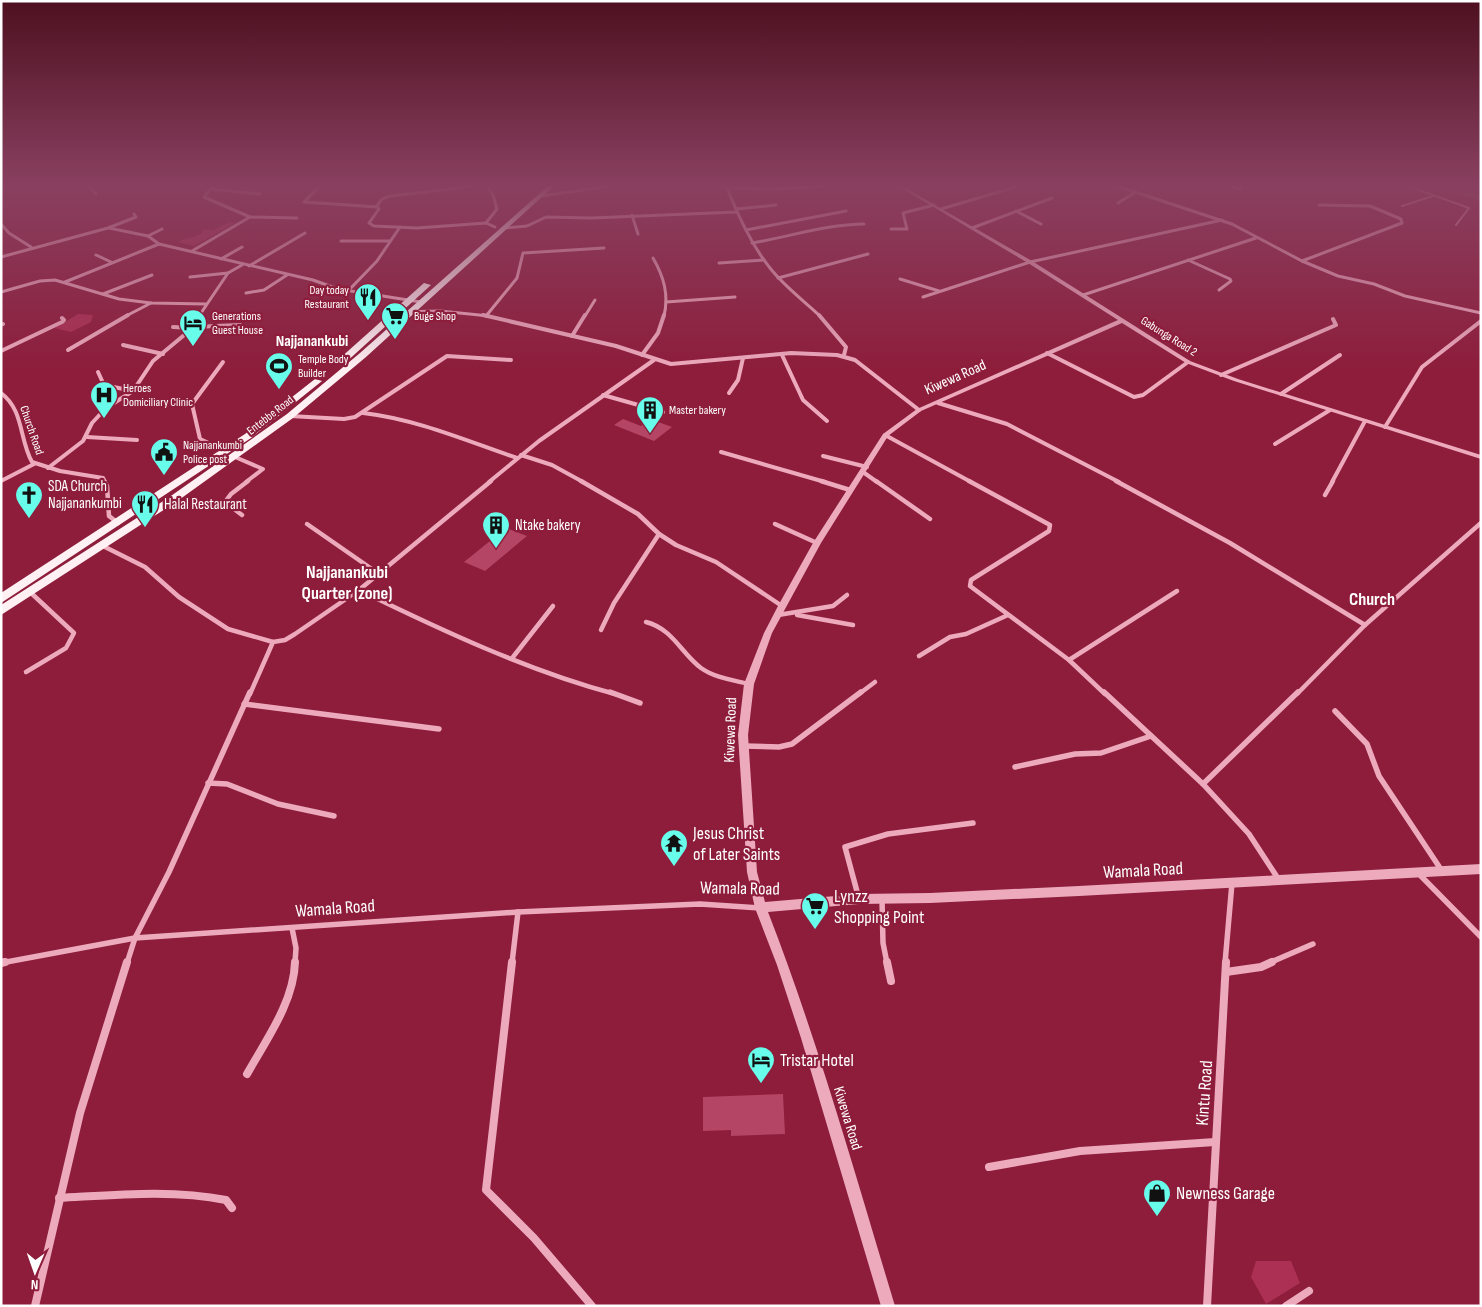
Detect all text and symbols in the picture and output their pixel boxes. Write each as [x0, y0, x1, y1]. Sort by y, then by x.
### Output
restaurant icon: Day today Restaurant [353, 282, 383, 321]
place label: Day today Restaurant [304, 283, 349, 312]
supermarket icon: Buge Shop [380, 301, 410, 340]
hotel icon: Generations Guest House [178, 308, 208, 347]
place label: Generations Guest House [212, 309, 263, 338]
place label: Buge Shop [414, 309, 456, 324]
street label: Gabunga Road 2 [1138, 313, 1200, 360]
district label: Najjanankubi [276, 332, 348, 351]
sports icon: Temple Body Builder [264, 351, 294, 390]
place label: Temple Body Builder [298, 352, 349, 381]
street label: Kiwewa Road [921, 355, 989, 399]
hospital icon: Heroes Domiciliary Clinic [89, 380, 119, 419]
place label: Heroes Domiciliary Clinic [123, 381, 193, 410]
street label: Entebbe Road [244, 392, 297, 438]
building icon: Master bakery [635, 395, 665, 434]
place label: Master bakery [669, 403, 726, 418]
street label: Church Road [16, 404, 47, 457]
public building icon: Najjanankumbi Police post [149, 437, 179, 476]
place label: Najjanankumbi Police post [183, 438, 242, 467]
place label: SDA Church Najjanankumbi [48, 477, 122, 513]
church icon: SDA Church Najjanankumbi [14, 480, 44, 519]
restaurant icon: Halal Restaurant [130, 489, 160, 528]
place label: Halal Restaurant [164, 495, 247, 514]
building icon: Ntake bakery [481, 510, 511, 549]
place label: Ntake bakery [515, 516, 581, 535]
district label: Najjanankubi Quarter (zone) [302, 562, 392, 604]
district label: Church [1349, 589, 1395, 610]
street label: Kiwewa Road [720, 697, 741, 763]
place label: Jesus Christ of Later Saints [692, 823, 780, 865]
temple icon: Jesus Christ of Later Saints [659, 828, 689, 867]
street label: Wamala Road [1103, 858, 1183, 883]
street label: Wamala Road [700, 877, 780, 900]
place label: Lynzz Shopping Point [834, 886, 925, 928]
supermarket icon: Lynzz Shopping Point [800, 891, 830, 930]
street label: Wamala Road [295, 895, 376, 922]
hotel icon: Tristar Hotel [746, 1045, 776, 1084]
place label: Tristar Hotel [780, 1050, 854, 1071]
street label: Kintu Road [1192, 1060, 1217, 1126]
street label: Kiwewa Road [829, 1084, 866, 1152]
shop icon: Newness Garage [1142, 1178, 1172, 1217]
place label: Newness Garage [1176, 1183, 1275, 1204]
north arrow [10, 1247, 60, 1297]
text: N [31, 1276, 39, 1293]

